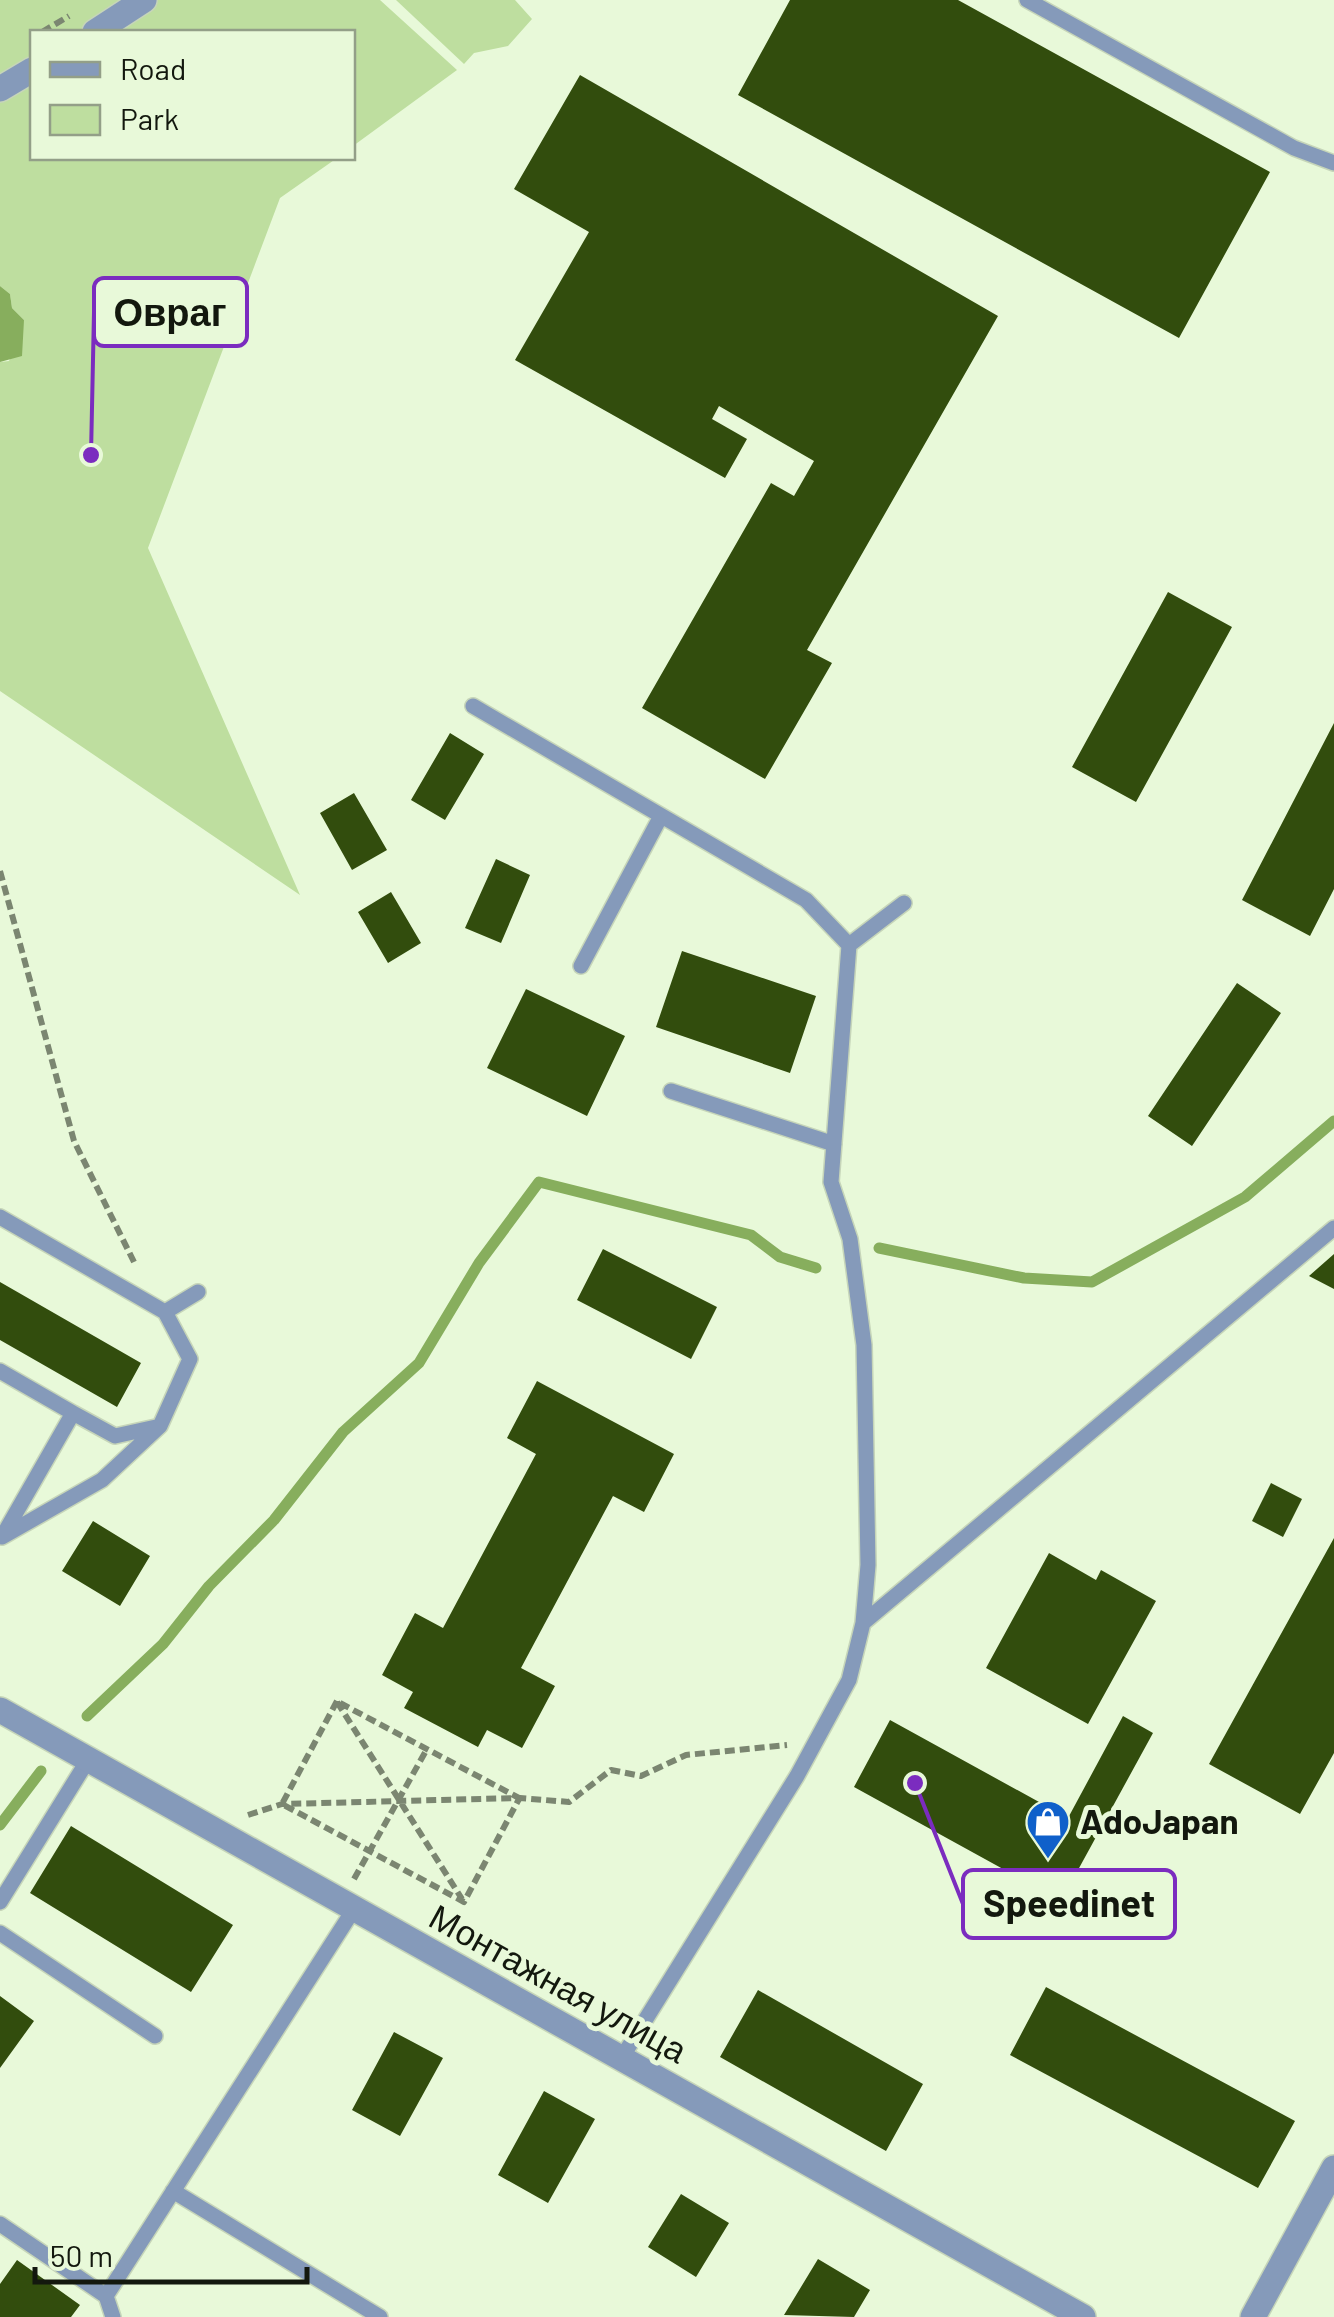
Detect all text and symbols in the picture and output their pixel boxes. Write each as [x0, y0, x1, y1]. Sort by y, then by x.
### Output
legend [30, 30, 355, 160]
text: Road [120, 50, 186, 86]
text: Park [120, 100, 179, 136]
callout: Овраг [94, 278, 247, 346]
text: Овраг [113, 288, 227, 334]
shop icon: AdoJapan [1025, 1799, 1071, 1860]
place label: AdoJapan [1080, 1799, 1239, 1841]
callout: Speedinet [963, 1870, 1175, 1938]
text: Speedinet [983, 1879, 1155, 1925]
street label: Монтажная улица [423, 1894, 695, 2071]
scale bar [35, 2222, 308, 2284]
text: 50 m [50, 2237, 113, 2273]

